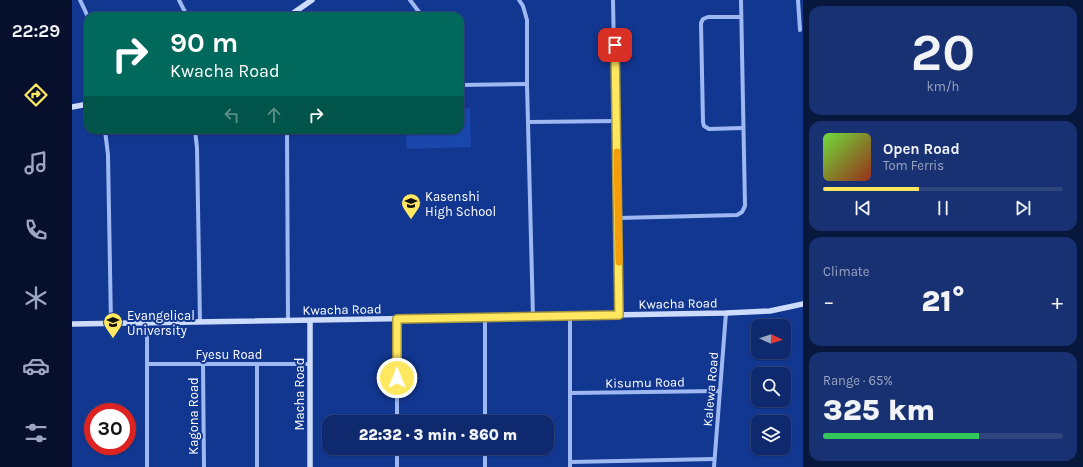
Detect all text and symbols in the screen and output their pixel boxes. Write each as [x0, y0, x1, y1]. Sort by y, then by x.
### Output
text: 22:29 [12, 20, 60, 42]
text: 20 [911, 22, 975, 83]
text: 90 m [170, 26, 238, 59]
icon: right [104, 28, 156, 80]
pin [598, 28, 632, 62]
icon: arrive [604, 34, 626, 56]
text: Kwacha Road [170, 60, 280, 82]
text: km/h [927, 79, 959, 94]
icon: directions [22, 81, 50, 109]
icon: left [221, 104, 243, 126]
icon: ahead [263, 104, 285, 126]
icon: right [305, 104, 327, 126]
text: Open Road [883, 140, 960, 158]
icon: music [22, 149, 50, 177]
text: Tom Ferris [883, 158, 944, 173]
place label: Kasenshi High School [425, 189, 496, 219]
school or university icon: Kasenshi High School [400, 192, 422, 220]
icon: previous [852, 197, 874, 219]
icon: pause [932, 197, 954, 219]
icon: next [1012, 197, 1034, 219]
icon: phone [22, 216, 50, 244]
text: Climate [823, 264, 869, 279]
text: 21° [921, 283, 965, 319]
icon: climate [22, 284, 50, 312]
text: − [823, 289, 835, 315]
text: + [1051, 289, 1063, 315]
street label: Kwacha Road [638, 295, 718, 312]
street label: Kwacha Road [302, 301, 382, 318]
place label: Evangelical University [127, 308, 195, 338]
school or university icon: Evangelical University [102, 311, 124, 339]
north arrow [751, 319, 791, 359]
map controls [751, 319, 791, 455]
street label: Fyesu Road [196, 347, 262, 362]
street label: Kalewa Road [700, 351, 721, 427]
icon: car [22, 352, 50, 380]
position arrow [376, 357, 418, 399]
street label: Macha Road [292, 358, 307, 430]
button: search [751, 367, 791, 407]
text: Range · 65% [823, 373, 893, 388]
street label: Kisumu Road [605, 374, 685, 391]
street label: Kagona Road [186, 377, 201, 455]
text: 325 km [823, 392, 935, 428]
speed limit sign: 30 [84, 403, 136, 455]
button: layers [751, 415, 791, 455]
icon: filters [22, 419, 50, 447]
text: 22:32 · 3 min · 860 m [359, 426, 517, 444]

